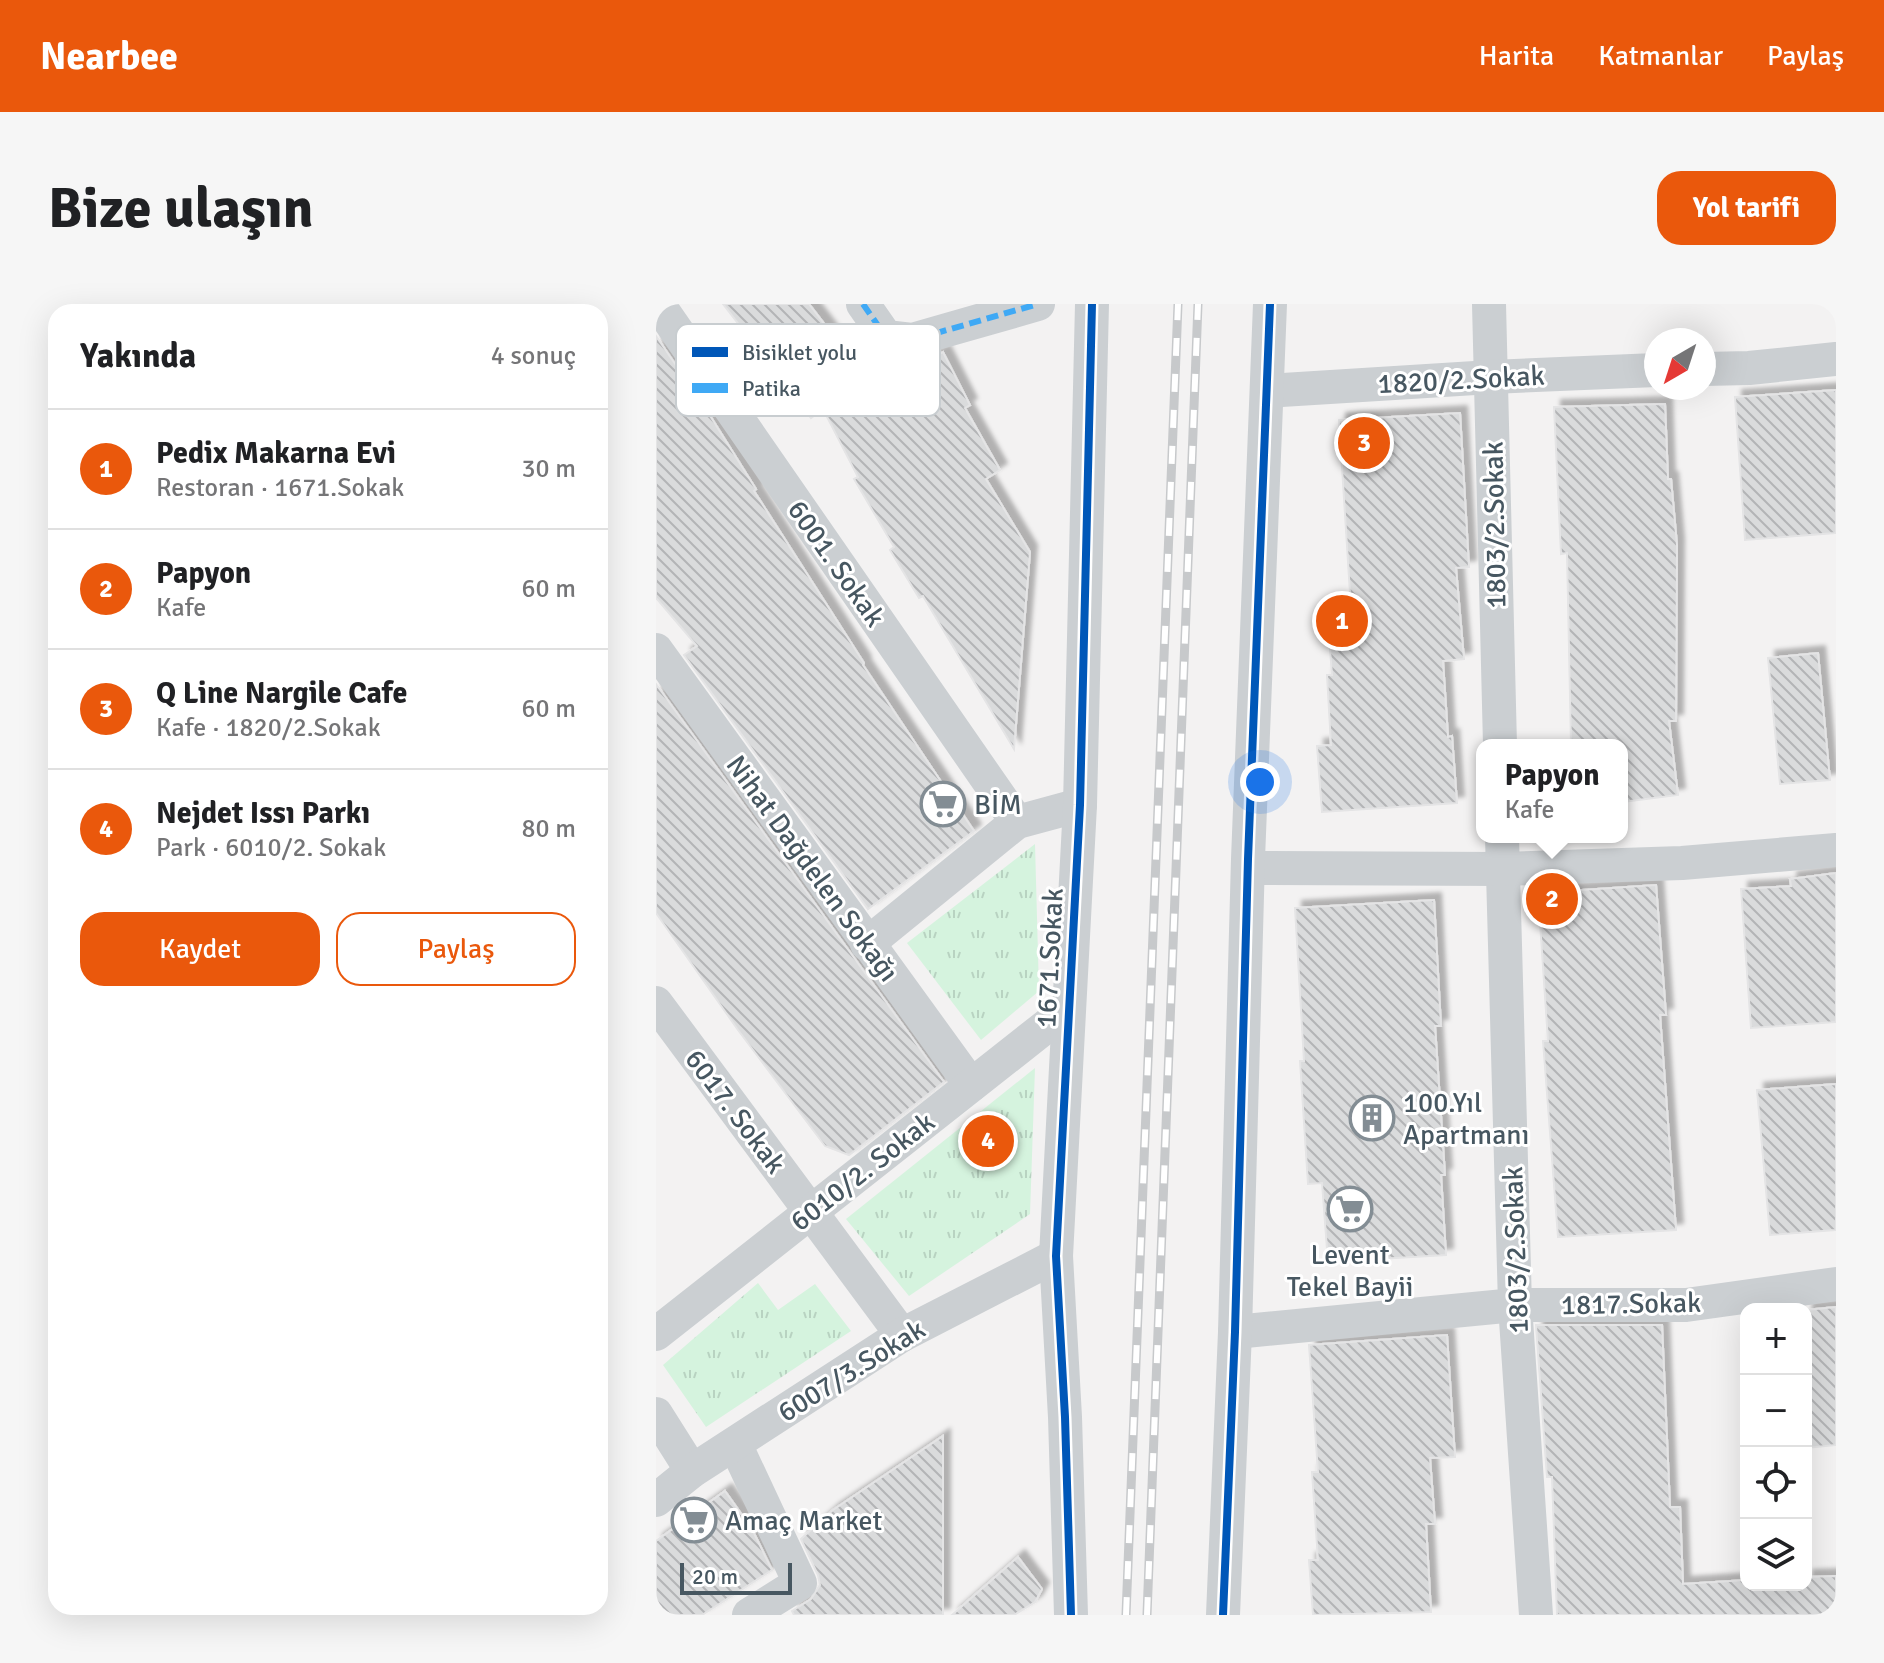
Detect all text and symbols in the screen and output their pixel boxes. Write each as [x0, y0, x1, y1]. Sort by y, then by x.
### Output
text: Nearbee [40, 33, 178, 80]
text: Harita [1479, 39, 1554, 73]
text: Katmanlar [1598, 39, 1723, 73]
text: Paylaş [1767, 39, 1844, 73]
button: Yol tarifi [1657, 171, 1836, 245]
text: Bize ulaşın [48, 174, 313, 243]
legend [676, 324, 940, 416]
north arrow [1644, 328, 1716, 400]
text: Yakında [80, 335, 196, 377]
text: Bisiklet yolu [742, 339, 857, 366]
text: 4 sonuç [491, 340, 576, 372]
street label: 1820/2.Sokak [1377, 359, 1545, 401]
text: Patika [742, 375, 801, 402]
pin: 3 [1338, 413, 1390, 473]
text: Pedix Makarna Evi [156, 435, 396, 472]
street label: 1803/2.Sokak [1477, 441, 1513, 609]
text: 1 [99, 453, 113, 485]
text: 30 m [521, 453, 576, 485]
text: Restoran · 1671.Sokak [156, 472, 404, 504]
street label: 6001. Sokak [780, 494, 892, 633]
text: Papyon [156, 555, 251, 592]
text: 2 [99, 573, 113, 605]
text: 60 m [521, 573, 576, 605]
pin: 1 [1316, 591, 1368, 651]
text: Kafe [156, 592, 206, 624]
text: Q Line Nargile Cafe [156, 675, 407, 712]
text: 3 [99, 693, 113, 725]
text: 60 m [521, 693, 576, 725]
text: Kafe · 1820/2.Sokak [156, 712, 381, 744]
popup [1476, 739, 1628, 843]
street label: Nihat Dağdelen Sokağı [719, 749, 906, 988]
text: Papyon [1504, 757, 1600, 794]
your location [1240, 762, 1280, 802]
supermarket icon: BİM [919, 780, 967, 828]
place label: BİM [974, 788, 1022, 822]
text: Kafe [1504, 794, 1555, 826]
text: Nejdet Issı Parkı [156, 795, 370, 832]
text: 4 [99, 813, 113, 845]
text: 80 m [521, 813, 576, 845]
text: Park · 6010/2. Sokak [156, 832, 386, 864]
pin: 2 [1526, 869, 1578, 929]
street label: 1671.Sokak [1029, 887, 1071, 1029]
button: Kaydet [80, 912, 320, 986]
button: Paylaş [336, 912, 576, 986]
street label: 6017. Sokak [678, 1043, 793, 1180]
place label: 100.Yıl Apartmanı [1403, 1086, 1529, 1152]
building icon: 100.Yıl Apartmanı [1348, 1094, 1396, 1142]
street label: 6010/2. Sokak [784, 1105, 941, 1239]
pin: 4 [962, 1111, 1014, 1171]
street label: 1803/2.Sokak [1496, 1166, 1536, 1334]
supermarket icon: Levent Tekel Bayii [1326, 1185, 1374, 1233]
place label: Levent Tekel Bayii [1287, 1238, 1413, 1304]
street label: 1817.Sokak [1561, 1286, 1701, 1322]
map controls [1740, 1303, 1812, 1591]
button: + [1740, 1303, 1812, 1375]
street label: 6007/3.Sokak [772, 1312, 931, 1430]
button: − [1740, 1375, 1812, 1447]
button: locate [1740, 1447, 1812, 1519]
supermarket icon: Amaç Market [670, 1496, 718, 1544]
place label: Amaç Market [725, 1504, 882, 1538]
button: layers [1740, 1519, 1812, 1591]
scale bar [680, 1559, 792, 1595]
text: 20 m [692, 1563, 738, 1590]

